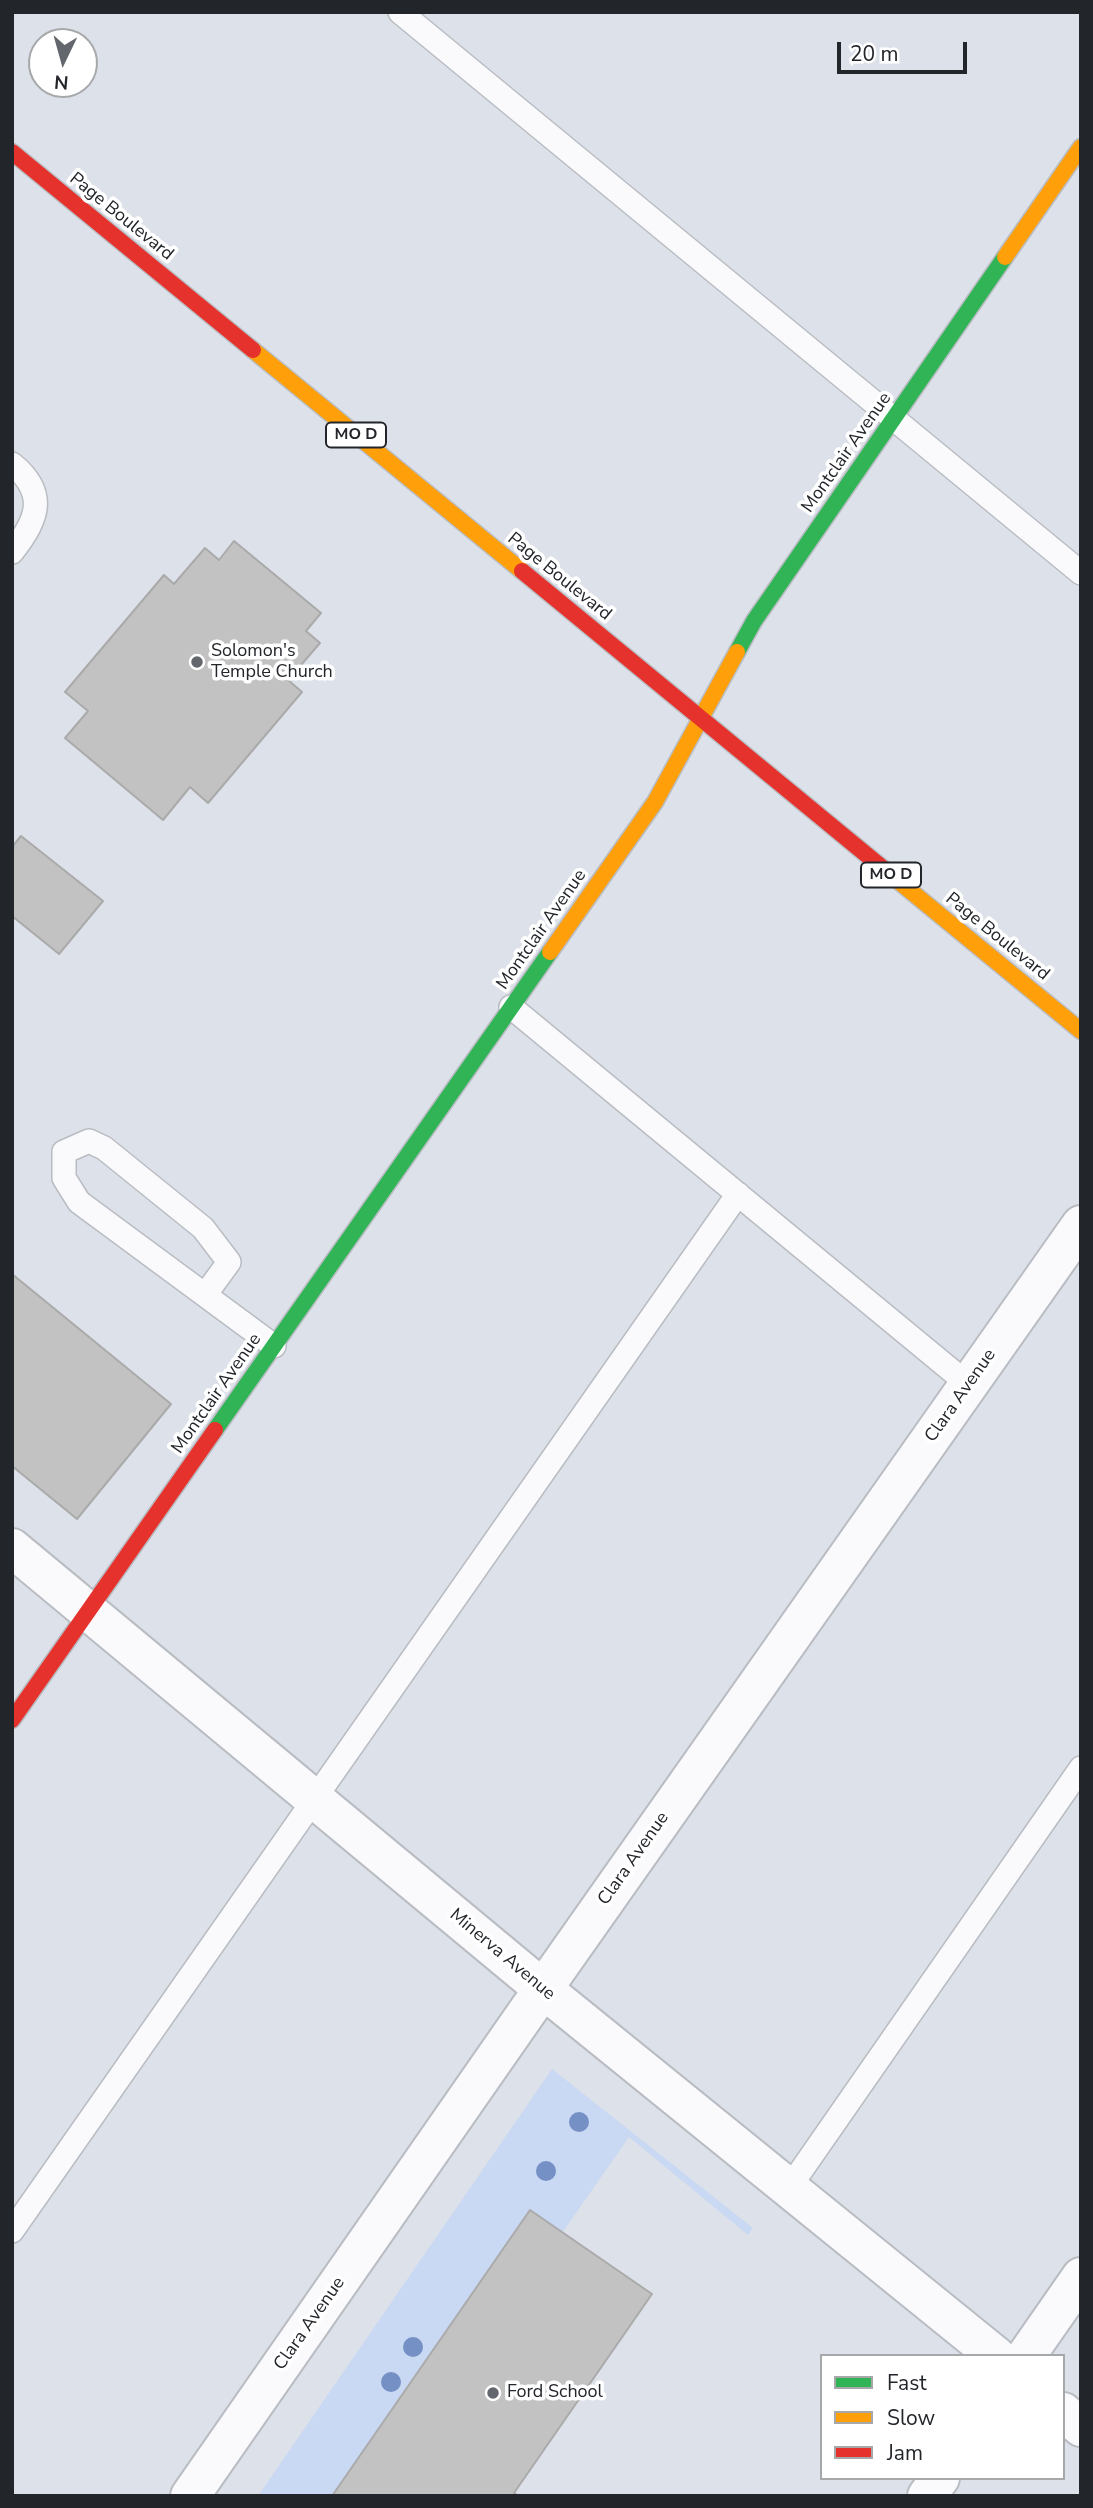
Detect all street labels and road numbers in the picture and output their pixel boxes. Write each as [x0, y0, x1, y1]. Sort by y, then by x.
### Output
street label: Page Boulevard [65, 168, 177, 266]
street label: Montclair Avenue [798, 389, 896, 517]
road number: MO D [326, 422, 386, 448]
street label: Page Boulevard [503, 528, 615, 626]
road number: MO D [861, 862, 921, 888]
street label: Montclair Avenue [493, 866, 591, 994]
street label: Page Boulevard [941, 888, 1053, 986]
street label: Montclair Avenue [168, 1330, 266, 1458]
street label: Clara Avenue [921, 1345, 1001, 1447]
street label: Clara Avenue [594, 1808, 674, 1910]
street label: Minerva Avenue [445, 1905, 559, 2005]
street label: Clara Avenue [270, 2273, 350, 2375]

